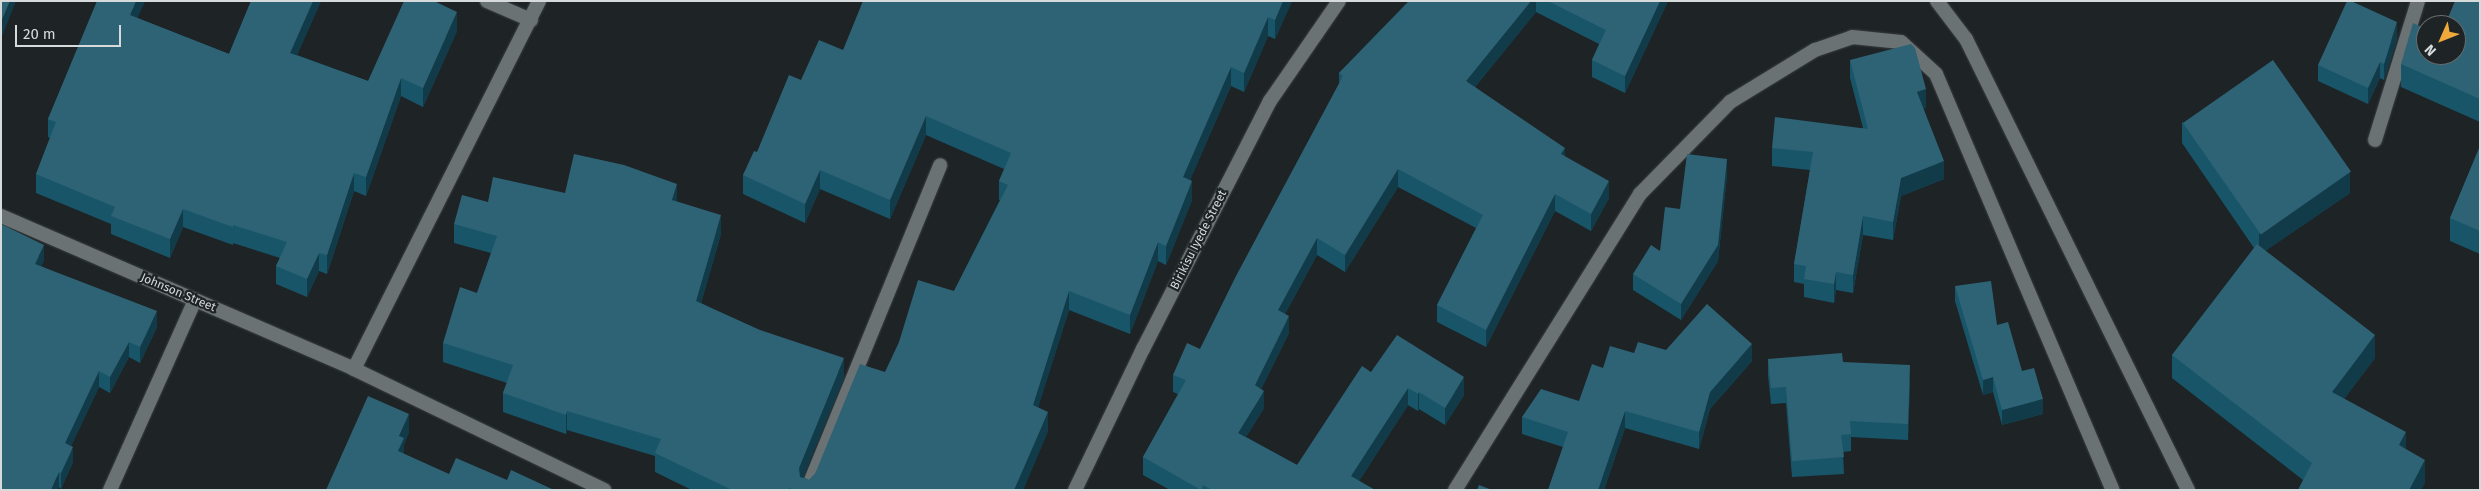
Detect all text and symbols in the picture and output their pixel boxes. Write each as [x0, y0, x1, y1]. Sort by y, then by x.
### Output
scale bar [18, 15, 124, 47]
north arrow [2416, 15, 2466, 65]
text: 20 m [23, 25, 56, 43]
text: N [2421, 41, 2440, 59]
street label: Birikisu Iyede Street [1168, 188, 1230, 292]
street label: Johnson Street [138, 271, 218, 315]

